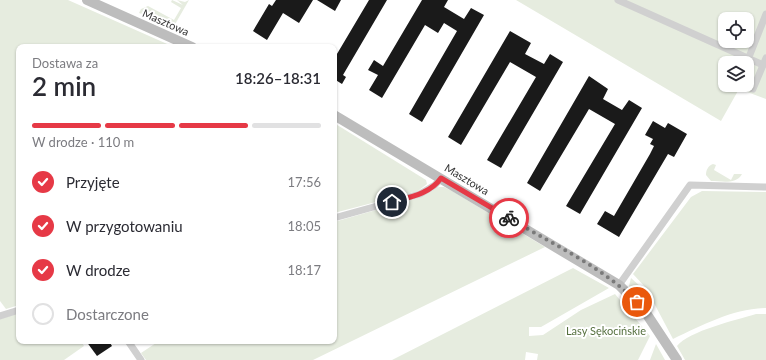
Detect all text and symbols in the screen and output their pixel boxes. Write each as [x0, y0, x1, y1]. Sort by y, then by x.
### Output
street label: Masztowa [141, 6, 191, 38]
map controls [718, 12, 754, 92]
button: locate [718, 12, 754, 48]
text: Dostawa za [32, 55, 98, 71]
button: layers [718, 56, 754, 92]
text: 18:26–18:31 [235, 69, 321, 87]
text: 2 min [32, 70, 96, 102]
text: W drodze · 110 m [32, 134, 134, 150]
street label: Masztowa [442, 161, 492, 197]
icon: check [32, 171, 54, 193]
text: Przyjęte [66, 173, 120, 191]
text: 17:56 [288, 174, 321, 190]
pin [375, 185, 409, 219]
icon: home [381, 191, 403, 213]
courier [489, 198, 529, 238]
icon: bike [498, 207, 520, 229]
icon: check [32, 215, 54, 237]
text: W przygotowaniu [66, 217, 183, 235]
text: 18:05 [288, 218, 321, 234]
icon: check [32, 259, 54, 281]
text: W drodze [66, 261, 130, 279]
text: 18:17 [288, 262, 321, 278]
pin [620, 285, 654, 319]
icon: bag [626, 291, 648, 313]
text: Dostarczone [66, 305, 149, 323]
park label: Lasy Sękocińskie [566, 324, 646, 337]

